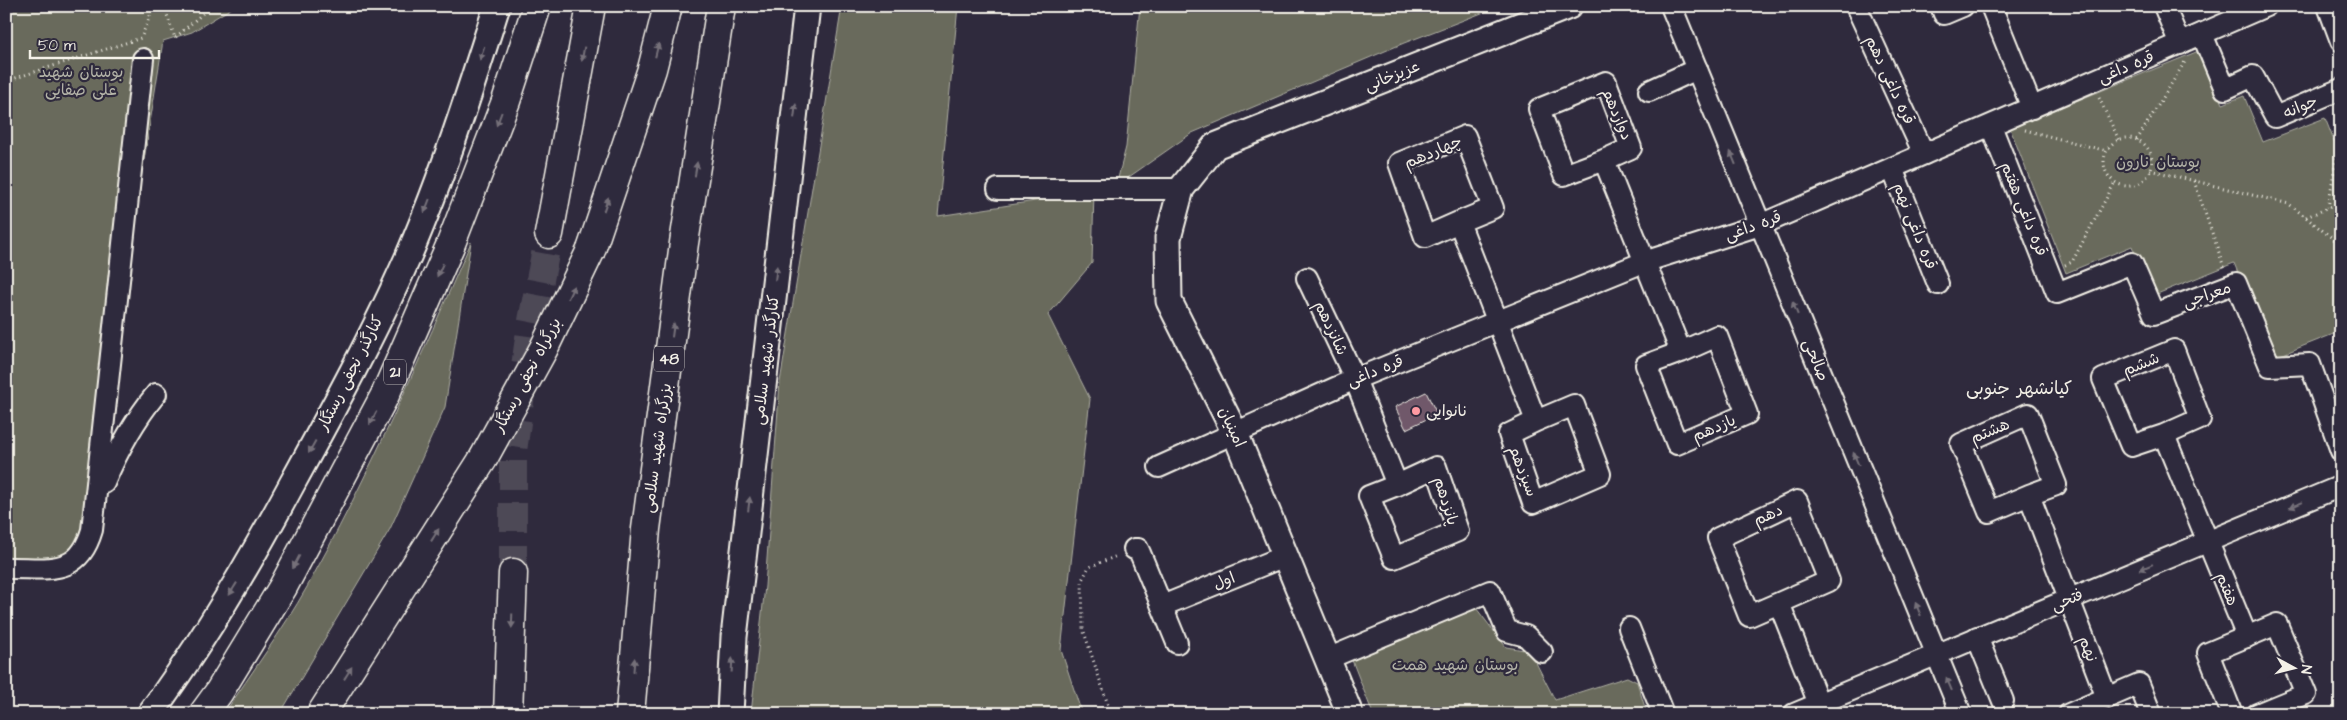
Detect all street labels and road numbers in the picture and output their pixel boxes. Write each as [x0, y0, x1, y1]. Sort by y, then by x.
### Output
street label: قره داغی دهم [1859, 32, 1920, 129]
street label: قره داغی [2094, 45, 2158, 89]
street label: عزیزخانی [1361, 55, 1423, 97]
street label: دوازدهم [1595, 85, 1638, 144]
street label: جوانه [2279, 90, 2321, 124]
street label: چهاردهم [1401, 130, 1466, 175]
street label: قره داغی هفتم [1994, 159, 2053, 260]
street label: قره داغی نهم [1887, 179, 1942, 273]
street label: قره داغی [1721, 206, 1785, 246]
street label: معراجی [2180, 276, 2234, 314]
street label: کنارگذر شهید سلامی [747, 294, 785, 426]
street label: شانزدهم [1308, 297, 1353, 359]
street label: کنارگذر نجفی رستگار [311, 311, 389, 435]
street label: بزرگراه نجفی رستگار [487, 314, 567, 437]
street label: صالحی [1798, 335, 1834, 385]
road number: 48 [654, 346, 684, 372]
street label: ششم [2119, 347, 2163, 382]
street label: قره داغی [1343, 350, 1407, 392]
road number: 21 [384, 360, 406, 384]
street label: بزرگراه شهید سلامی [637, 382, 677, 514]
street label: امینیان [1213, 403, 1251, 451]
street label: یازدهم [1689, 409, 1740, 448]
street label: هشتم [1967, 413, 2013, 450]
street label: سیزدهم [1502, 442, 1543, 500]
street label: پانزدهم [1427, 474, 1464, 528]
street label: دهم [1750, 499, 1787, 532]
street label: اول [1210, 567, 1238, 595]
street label: هفتم [2209, 569, 2244, 609]
street label: فتحی [2047, 583, 2087, 617]
street label: نهم [2072, 633, 2103, 665]

